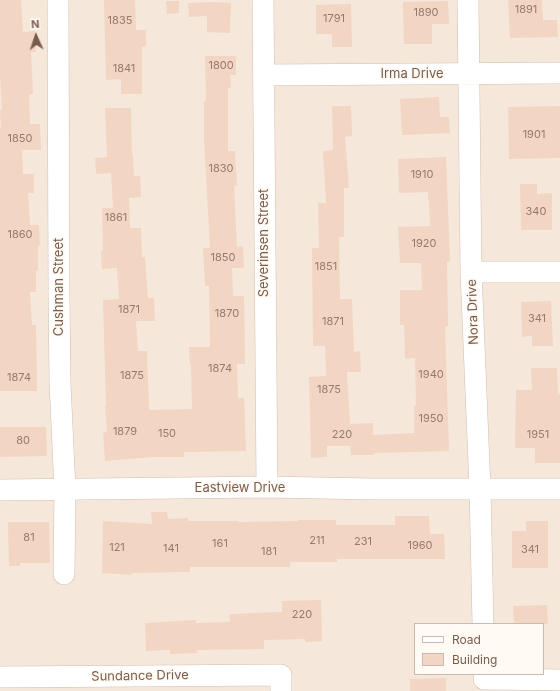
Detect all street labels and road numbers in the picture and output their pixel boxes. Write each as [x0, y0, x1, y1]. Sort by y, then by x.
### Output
street label: Irma Drive [380, 66, 444, 82]
street label: Severinsen Street [256, 189, 272, 297]
street label: Cushman Street [51, 238, 67, 336]
street label: Nora Drive [464, 279, 482, 345]
street label: Eastview Drive [195, 480, 285, 496]
street label: Sundance Drive [91, 667, 189, 685]

